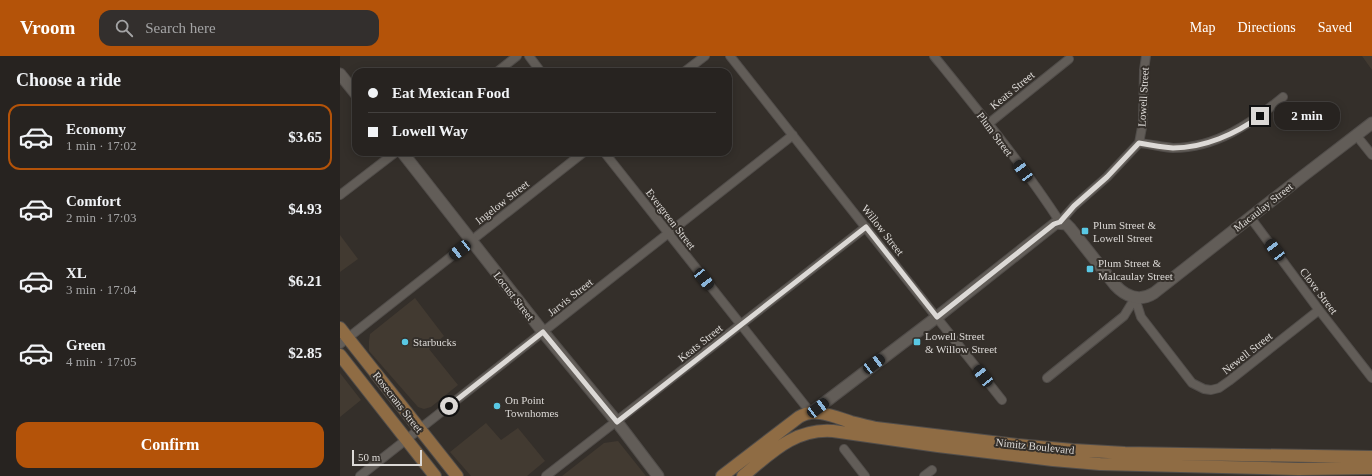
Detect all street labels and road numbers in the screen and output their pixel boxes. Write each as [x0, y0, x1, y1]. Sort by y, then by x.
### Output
street label: Lowell Street [1135, 67, 1151, 127]
street label: Keats Street [987, 69, 1037, 111]
street label: Plum Street [975, 110, 1015, 158]
street label: Ingelow Street [473, 177, 531, 227]
street label: Macaulay Street [1231, 180, 1295, 234]
street label: Evergreen Street [644, 186, 698, 252]
street label: Willow Street [860, 202, 906, 258]
street label: Clove Street [1298, 266, 1340, 316]
street label: Locust Street [491, 269, 537, 323]
street label: Jarvis Street [545, 276, 595, 318]
street label: Keats Street [675, 322, 725, 364]
street label: Newell Street [1220, 330, 1274, 376]
street label: Rosecrans Street [371, 369, 425, 435]
street label: Nimitz Boulevard [995, 436, 1075, 456]

